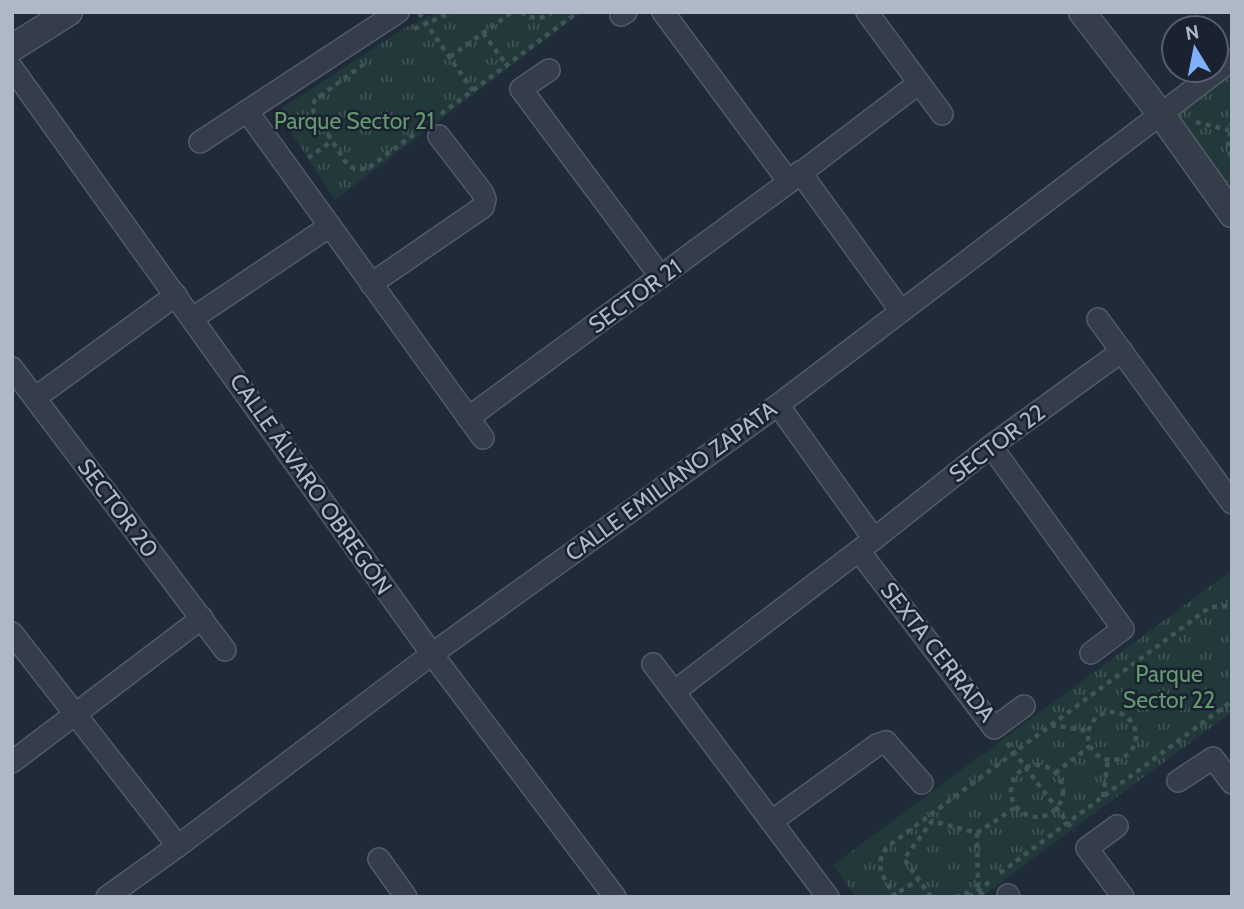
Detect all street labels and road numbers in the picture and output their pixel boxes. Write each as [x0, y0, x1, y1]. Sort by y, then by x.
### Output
street label: SECTOR 21 [583, 253, 687, 339]
street label: CALLE ÁLVARO OBREGÓN [224, 367, 399, 600]
street label: CALLE EMILIANO ZAPATA [560, 395, 782, 567]
street label: SECTOR 22 [944, 398, 1050, 488]
street label: SECTOR 20 [72, 453, 164, 563]
street label: SEXTA CERRADA [875, 577, 1001, 727]

